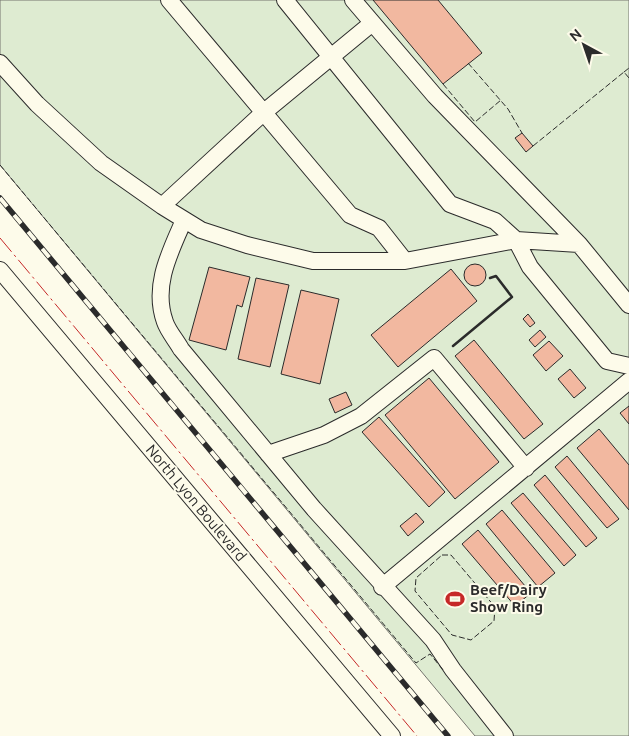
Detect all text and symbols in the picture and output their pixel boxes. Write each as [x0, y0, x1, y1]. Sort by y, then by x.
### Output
north arrow [559, 20, 609, 70]
text: N [566, 26, 585, 45]
street label: North Lyon Boulevard [143, 441, 250, 564]
place label: Beef/Dairy Show Ring [470, 581, 547, 615]
sports icon: Beef/Dairy Show Ring [444, 588, 466, 610]

